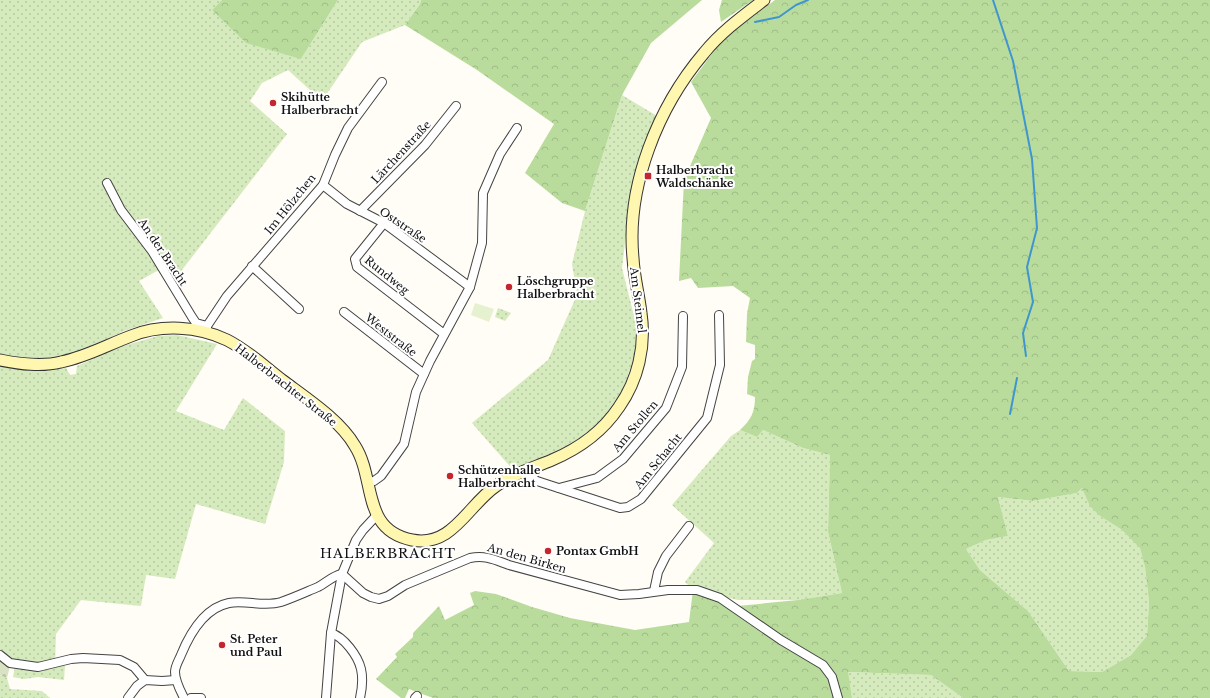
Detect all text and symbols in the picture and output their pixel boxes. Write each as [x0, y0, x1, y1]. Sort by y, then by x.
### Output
place label: Skihütte Halberbracht [281, 90, 359, 117]
marker: Skihütte Halberbracht [268, 98, 278, 108]
street label: Lärchenstraße [368, 118, 434, 186]
place label: Halberbracht Waldschänke [655, 163, 734, 190]
street label: Im Hölzchen [261, 171, 319, 237]
marker: Halberbracht Waldschänke [643, 171, 653, 181]
street label: Oststraße [377, 204, 429, 246]
street label: An der Bracht [135, 215, 191, 289]
street label: Rundweg [362, 253, 412, 297]
street label: Am Steimel [627, 265, 649, 334]
place label: Löschgruppe Halberbracht [517, 274, 595, 301]
marker: Löschgruppe Halberbracht [504, 282, 514, 292]
street label: Weststraße [362, 310, 420, 360]
street label: Halberbrachter Straße [232, 341, 340, 429]
street label: Am Stollen [609, 397, 661, 455]
street label: Am Schacht [631, 430, 685, 493]
place label: Schützenhalle Halberbracht [458, 463, 541, 490]
marker: Schützenhalle Halberbracht [445, 471, 455, 481]
street label: An den Birken [485, 540, 568, 576]
place label: Pontax GmbH [556, 544, 639, 558]
district label: HALBERBRACHT [320, 545, 456, 562]
marker: Pontax GmbH [543, 546, 553, 556]
place label: St. Peter und Paul [230, 632, 282, 659]
marker: St. Peter und Paul [217, 640, 227, 650]

